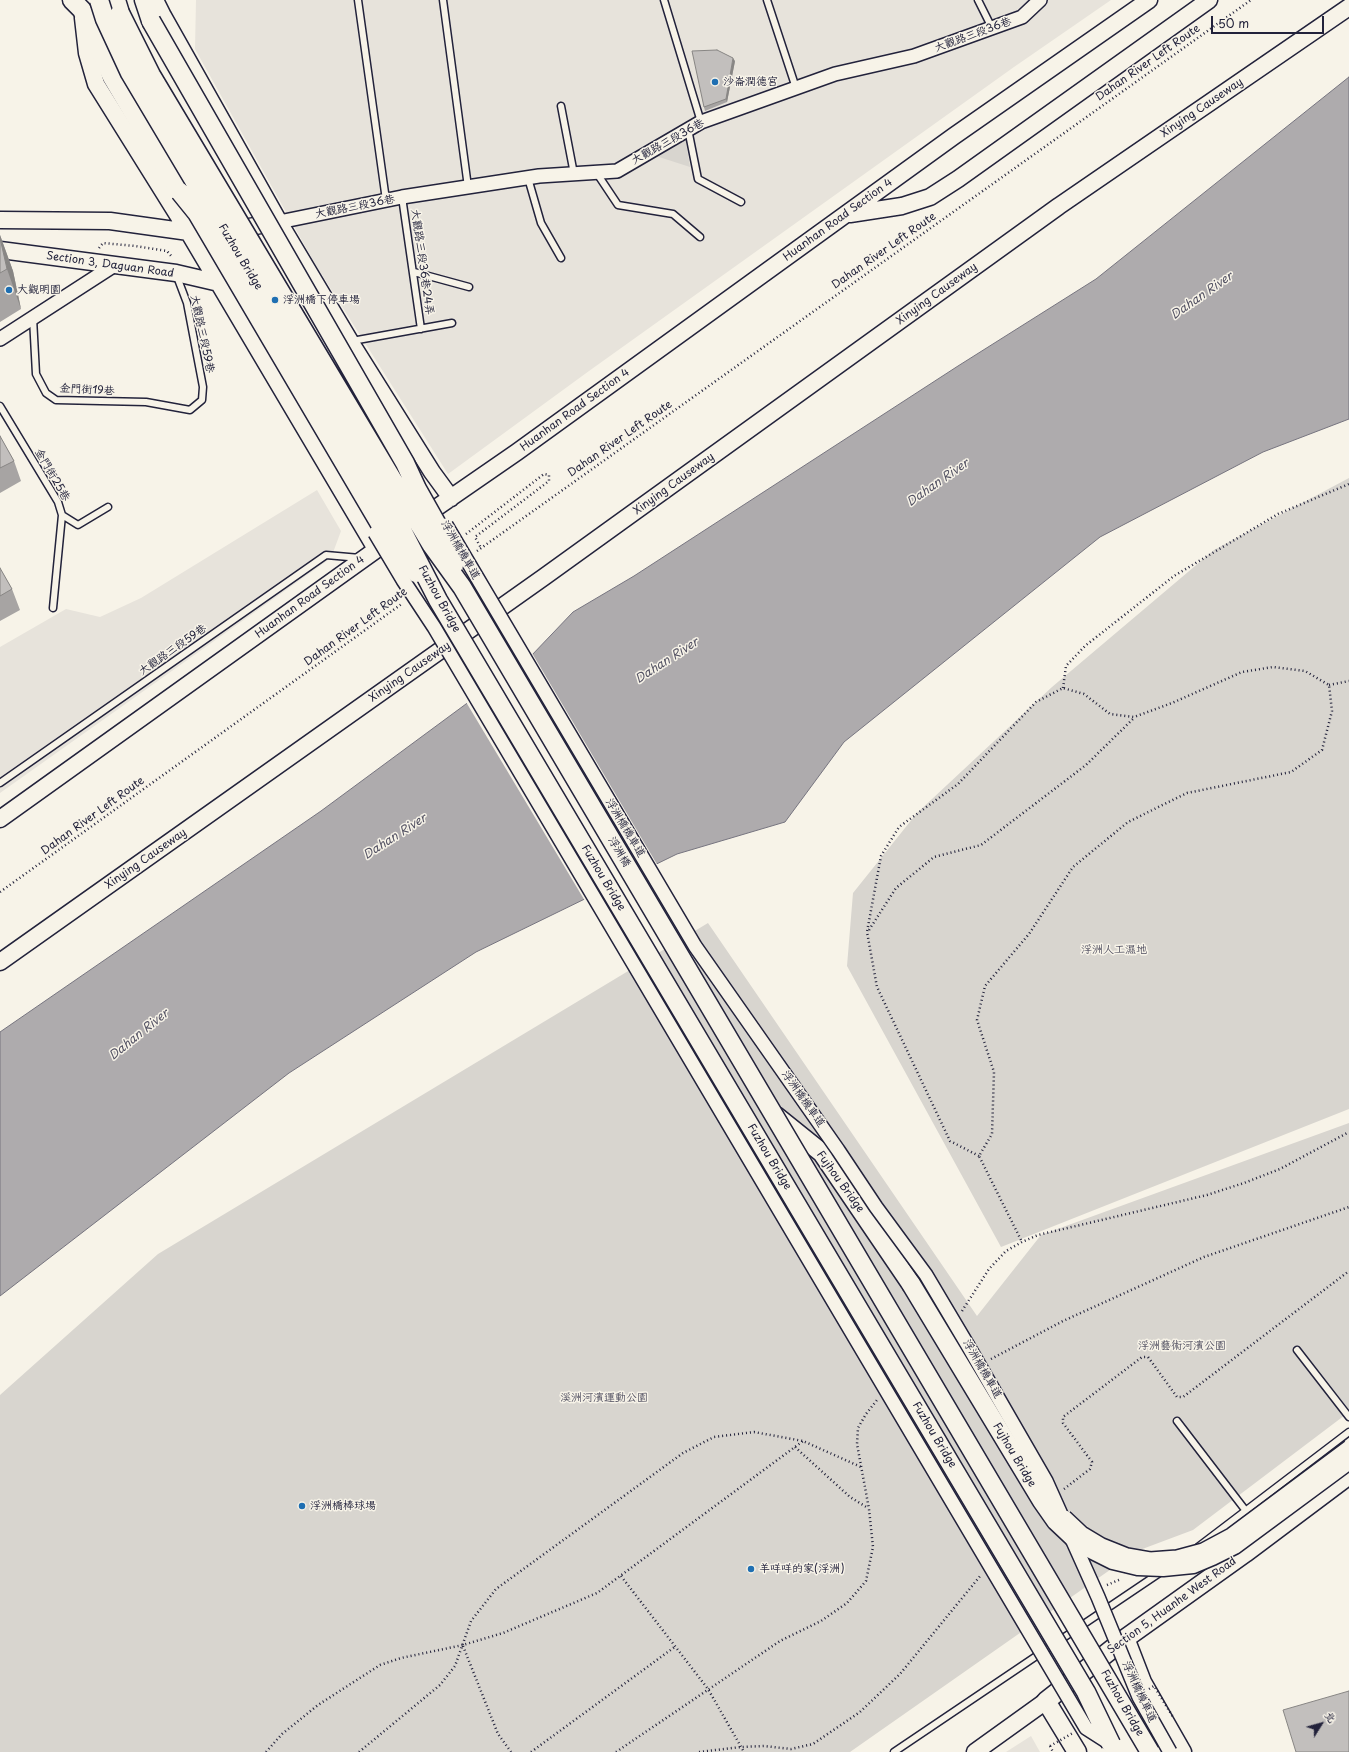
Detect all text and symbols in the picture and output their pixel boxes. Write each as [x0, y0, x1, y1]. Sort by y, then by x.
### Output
scale bar [1213, 8, 1326, 34]
text: 50 m [1218, 14, 1249, 32]
street label: 大觀路三段36巷 [933, 15, 1013, 55]
street label: Dahan River Left Route [1093, 22, 1203, 104]
place label: 沙崙潤德宮 [723, 75, 778, 89]
street label: Xinying Causeway [1158, 76, 1246, 140]
marker: 沙崙潤德宮 [710, 77, 720, 87]
street label: 大觀路三段36巷 [629, 117, 707, 167]
street label: Huanhan Road Section 4 [781, 176, 895, 264]
street label: 大觀路三段36巷 [314, 193, 396, 221]
street label: 大觀路三段36巷24弄 [408, 208, 436, 316]
street label: Dahan River Left Route [829, 210, 939, 292]
street label: Fuzhou Bridge [215, 222, 265, 292]
street label: Section 3, Daguan Road [45, 250, 175, 280]
street label: Xinying Causeway [894, 260, 980, 328]
water label: Dahan River [1168, 269, 1236, 323]
place label: 大觀明園 [17, 283, 61, 297]
marker: 大觀明園 [4, 285, 14, 295]
place label: 浮洲橋下停車場 [283, 293, 360, 307]
street label: 大觀路三段59巷 [187, 294, 217, 374]
marker: 浮洲橋下停車場 [270, 295, 280, 305]
street label: Huanhan Road Section 4 [518, 366, 632, 454]
street label: 金門街19巷 [59, 382, 115, 398]
street label: Dahan River Left Route [565, 398, 675, 480]
street label: 金門街25巷 [32, 446, 72, 504]
street label: Xinying Causeway [631, 450, 717, 518]
water label: Dahan River [904, 456, 972, 510]
street label: 浮洲橋機車道 [438, 518, 482, 582]
street label: Huanhan Road Section 4 [253, 553, 367, 641]
street label: Fuzhou Bridge [415, 563, 463, 635]
street label: Dahan River Left Route [302, 585, 410, 669]
street label: 大觀路三段59巷 [137, 622, 209, 678]
water label: Dahan River [633, 635, 701, 687]
street label: Xinying Causeway [367, 639, 453, 705]
street label: Dahan River Left Route [39, 774, 147, 858]
street label: 浮洲橋機車道 [602, 796, 648, 860]
water label: Dahan River [361, 811, 429, 863]
street label: Xinying Causeway [103, 826, 189, 892]
street label: 浮洲橋 [605, 834, 633, 870]
street label: Fuzhou Bridge [578, 843, 628, 913]
park label: 浮洲人工濕地 [1081, 943, 1147, 957]
water label: Dahan River [106, 1007, 172, 1063]
street label: 浮洲橋機車道 [779, 1068, 827, 1130]
street label: Fuzhou Bridge [744, 1122, 794, 1192]
street label: Fujhou Bridge [813, 1149, 867, 1215]
street label: 浮洲橋機車道 [960, 1337, 1004, 1401]
park label: 浮洲藝術河濱公園 [1138, 1339, 1226, 1353]
park label: 溪洲河濱運動公園 [560, 1391, 648, 1405]
street label: Fuzhou Bridge [909, 1400, 959, 1470]
street label: Fujhou Bridge [990, 1420, 1038, 1490]
place label: 浮洲橋棒球場 [310, 1499, 376, 1513]
marker: 浮洲橋棒球場 [297, 1501, 307, 1511]
street label: Section 5, Huanhe West Road [1105, 1555, 1239, 1657]
place label: 羊咩咩的家(浮洲) [759, 1562, 845, 1576]
marker: 羊咩咩的家(浮洲) [746, 1564, 756, 1574]
street label: 浮洲橋機車道 [1119, 1659, 1159, 1725]
street label: Fuzhou Bridge [1098, 1667, 1146, 1739]
north arrow [1301, 1704, 1341, 1744]
text: 北 [1321, 1707, 1341, 1726]

